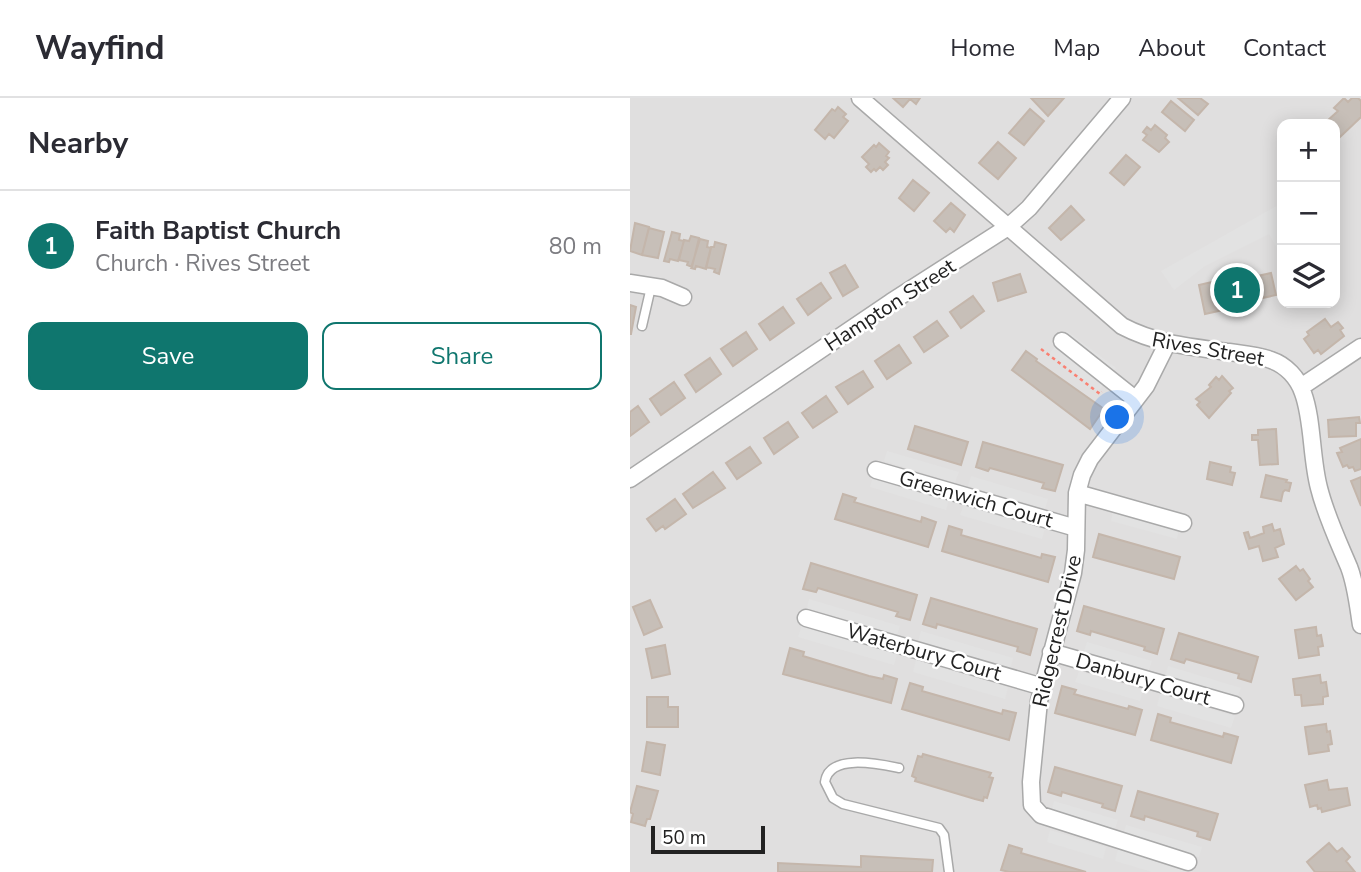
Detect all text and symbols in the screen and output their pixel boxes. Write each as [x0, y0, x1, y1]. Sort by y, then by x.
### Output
text: Wayfind [35, 26, 165, 71]
text: Home [950, 32, 1015, 64]
text: Map [1053, 32, 1100, 64]
text: About [1138, 32, 1205, 64]
text: Contact [1243, 32, 1326, 64]
map controls [1277, 119, 1340, 308]
button: + [1277, 119, 1340, 182]
text: Nearby [28, 123, 128, 164]
button: − [1277, 182, 1340, 245]
text: Faith Baptist Church [95, 213, 341, 248]
text: 1 [44, 231, 58, 262]
text: 80 m [549, 231, 602, 262]
button: layers [1277, 245, 1340, 308]
text: Church · Rives Street [95, 248, 310, 279]
street label: Hampton Street [819, 252, 961, 358]
pin: 1 [1214, 264, 1260, 316]
button: Save [28, 322, 308, 390]
button: Share [322, 322, 602, 390]
street label: Rives Street [1150, 325, 1267, 373]
your location [1100, 400, 1134, 434]
street label: Greenwich Court [896, 464, 1057, 535]
street label: Ridgecrest Drive [1026, 552, 1088, 710]
street label: Waterbury Court [843, 617, 1005, 688]
street label: Danbury Court [1072, 646, 1214, 712]
scale bar [651, 823, 765, 855]
text: 50 m [662, 825, 706, 851]

